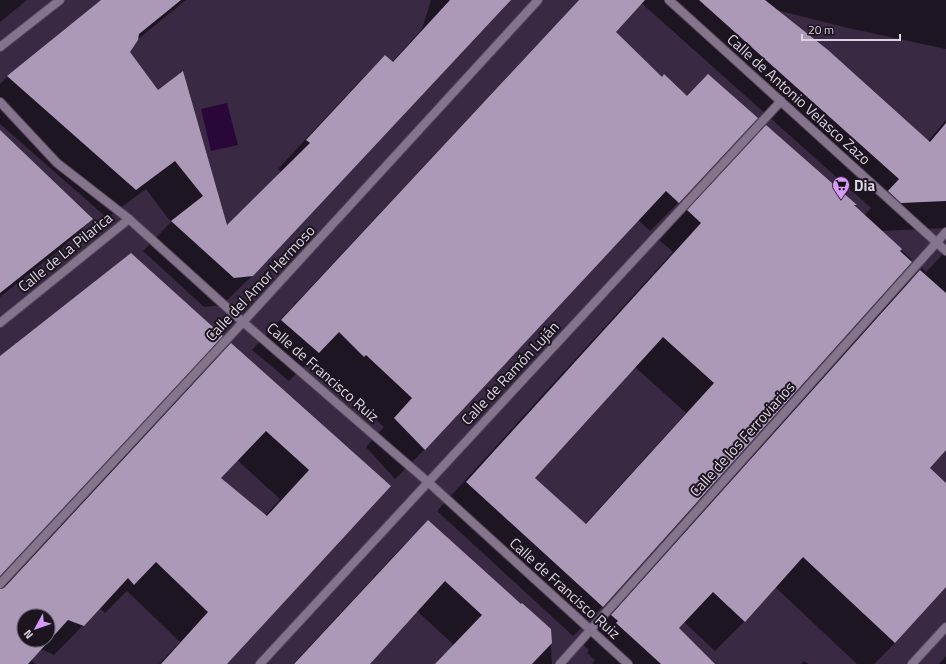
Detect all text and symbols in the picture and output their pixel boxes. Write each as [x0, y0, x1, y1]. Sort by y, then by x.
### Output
scale bar [802, 16, 900, 42]
text: 20 m [808, 20, 834, 39]
street label: Calle de Antonio Velasco Zazo [722, 28, 876, 170]
place label: Dia [854, 174, 875, 197]
supermarket icon: Dia [831, 175, 851, 200]
street label: Calle de La Pilarica [13, 206, 118, 297]
street label: Calle del Amor Hermoso [200, 220, 320, 346]
street label: Calle de Ramón Luján [456, 316, 564, 430]
street label: Calle de Francisco Ruiz [262, 317, 384, 427]
street label: Calle de los Ferroviarios [684, 376, 800, 502]
street label: Calle de Francisco Ruiz [504, 532, 626, 644]
north arrow [16, 608, 56, 648]
text: N [20, 626, 37, 642]

